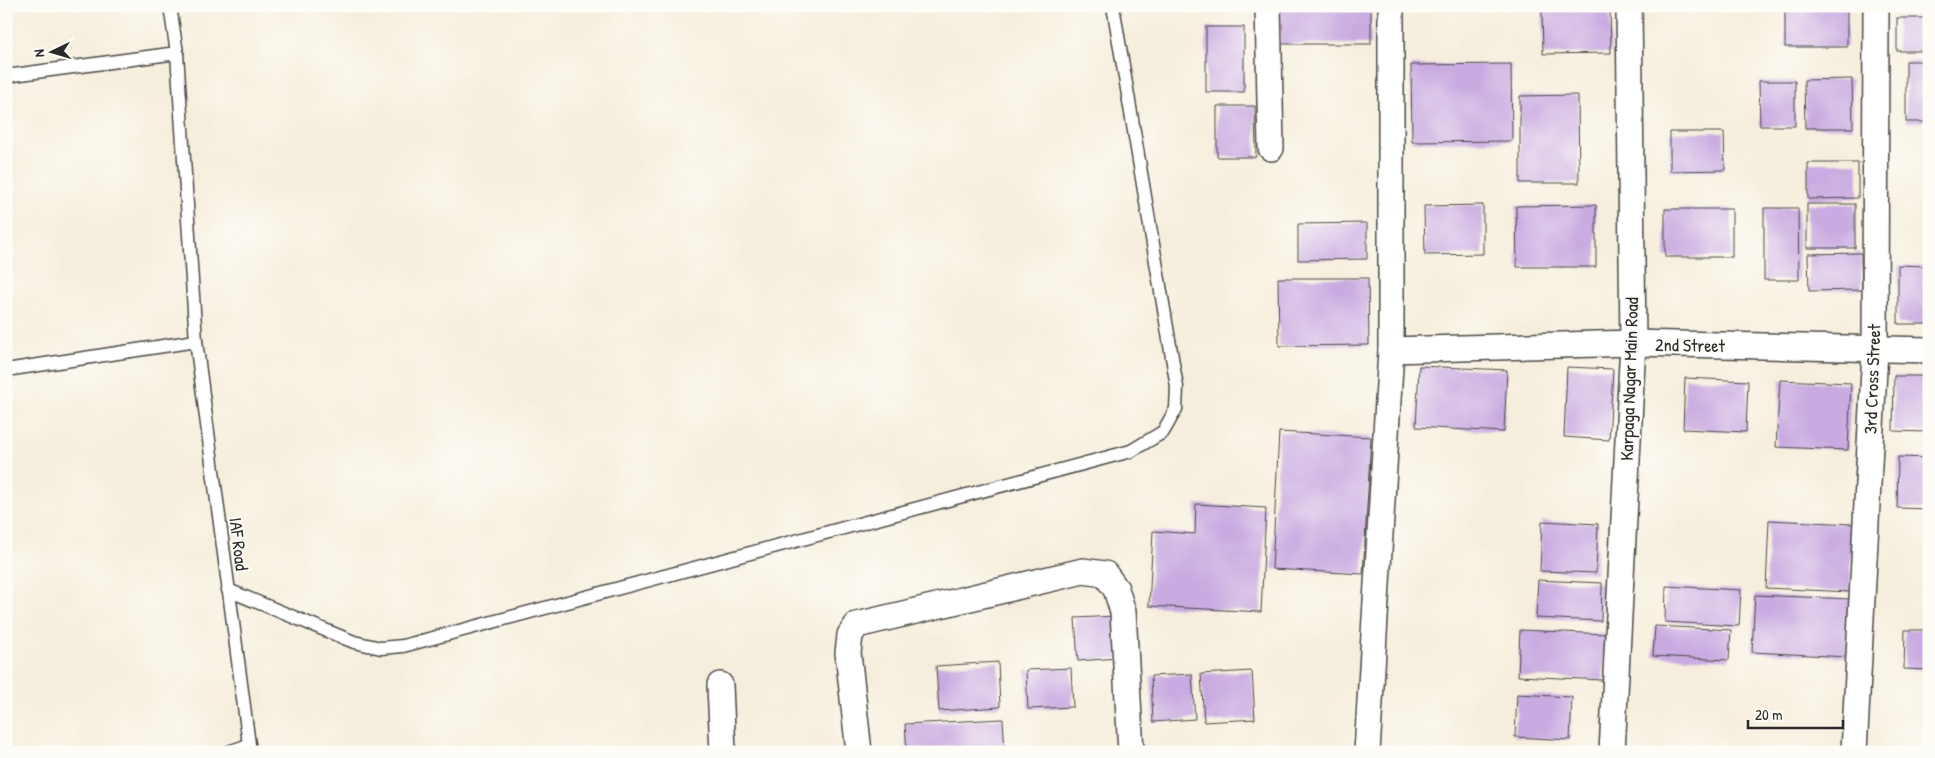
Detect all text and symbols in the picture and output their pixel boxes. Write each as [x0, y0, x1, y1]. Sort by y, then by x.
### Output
north arrow [28, 28, 78, 78]
text: N [29, 48, 48, 58]
street label: Karpaga Nagar Main Road [1614, 297, 1644, 461]
street label: 3rd Cross Street [1858, 323, 1886, 434]
street label: 2nd Street [1655, 332, 1726, 358]
street label: IAF Road [223, 516, 255, 572]
scale bar [1748, 698, 1842, 730]
text: 20 m [1755, 704, 1782, 725]

